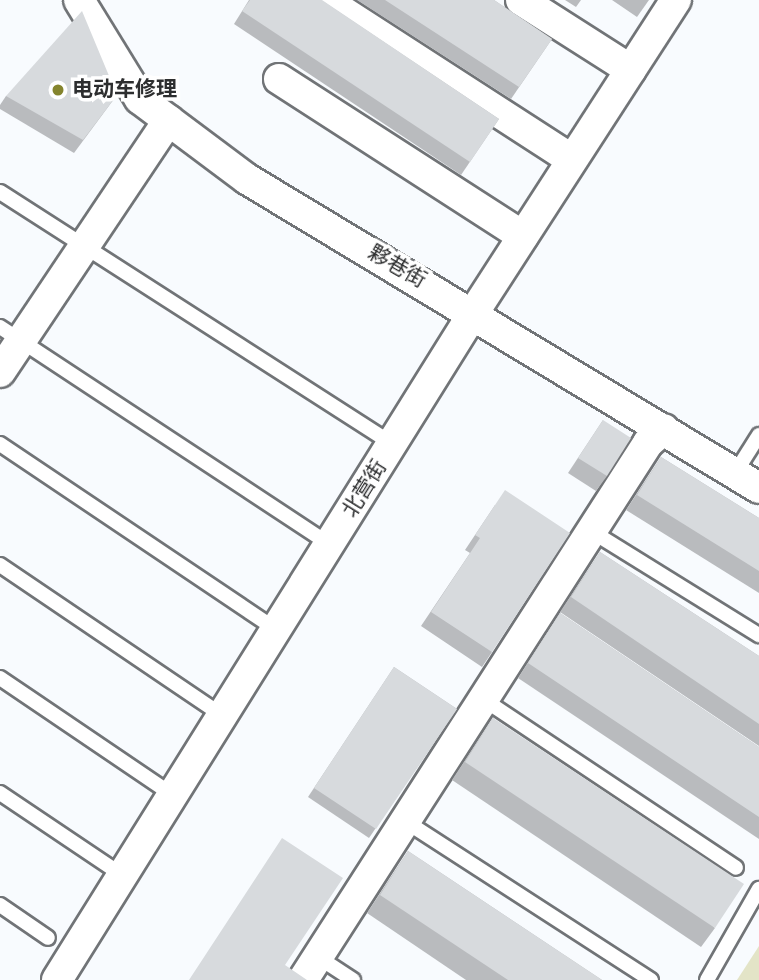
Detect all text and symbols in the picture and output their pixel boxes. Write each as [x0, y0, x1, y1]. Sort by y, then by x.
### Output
place label: 电动车修理 [72, 77, 177, 103]
marker: 电动车修理 [50, 82, 66, 98]
street label: 夥巷街 [363, 240, 431, 294]
street label: 北营街 [338, 456, 392, 522]

